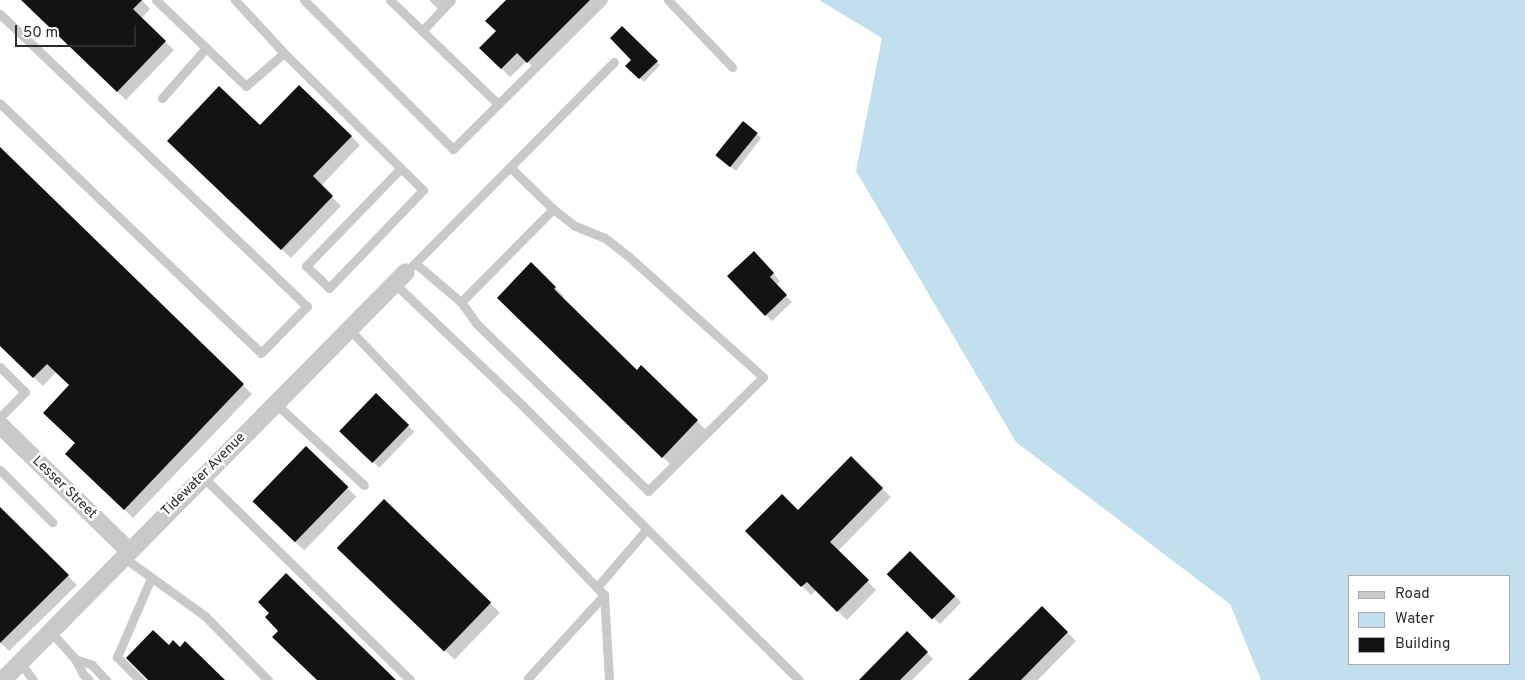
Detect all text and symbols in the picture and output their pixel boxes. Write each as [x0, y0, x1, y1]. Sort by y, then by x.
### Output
scale bar [18, 15, 139, 47]
text: 50 m [23, 24, 58, 43]
street label: Tidewater Avenue [158, 429, 250, 521]
street label: Lesser Street [28, 453, 100, 523]
legend [1348, 575, 1510, 665]
text: Road [1395, 585, 1430, 604]
text: Water [1395, 610, 1434, 629]
text: Building [1395, 635, 1450, 654]

